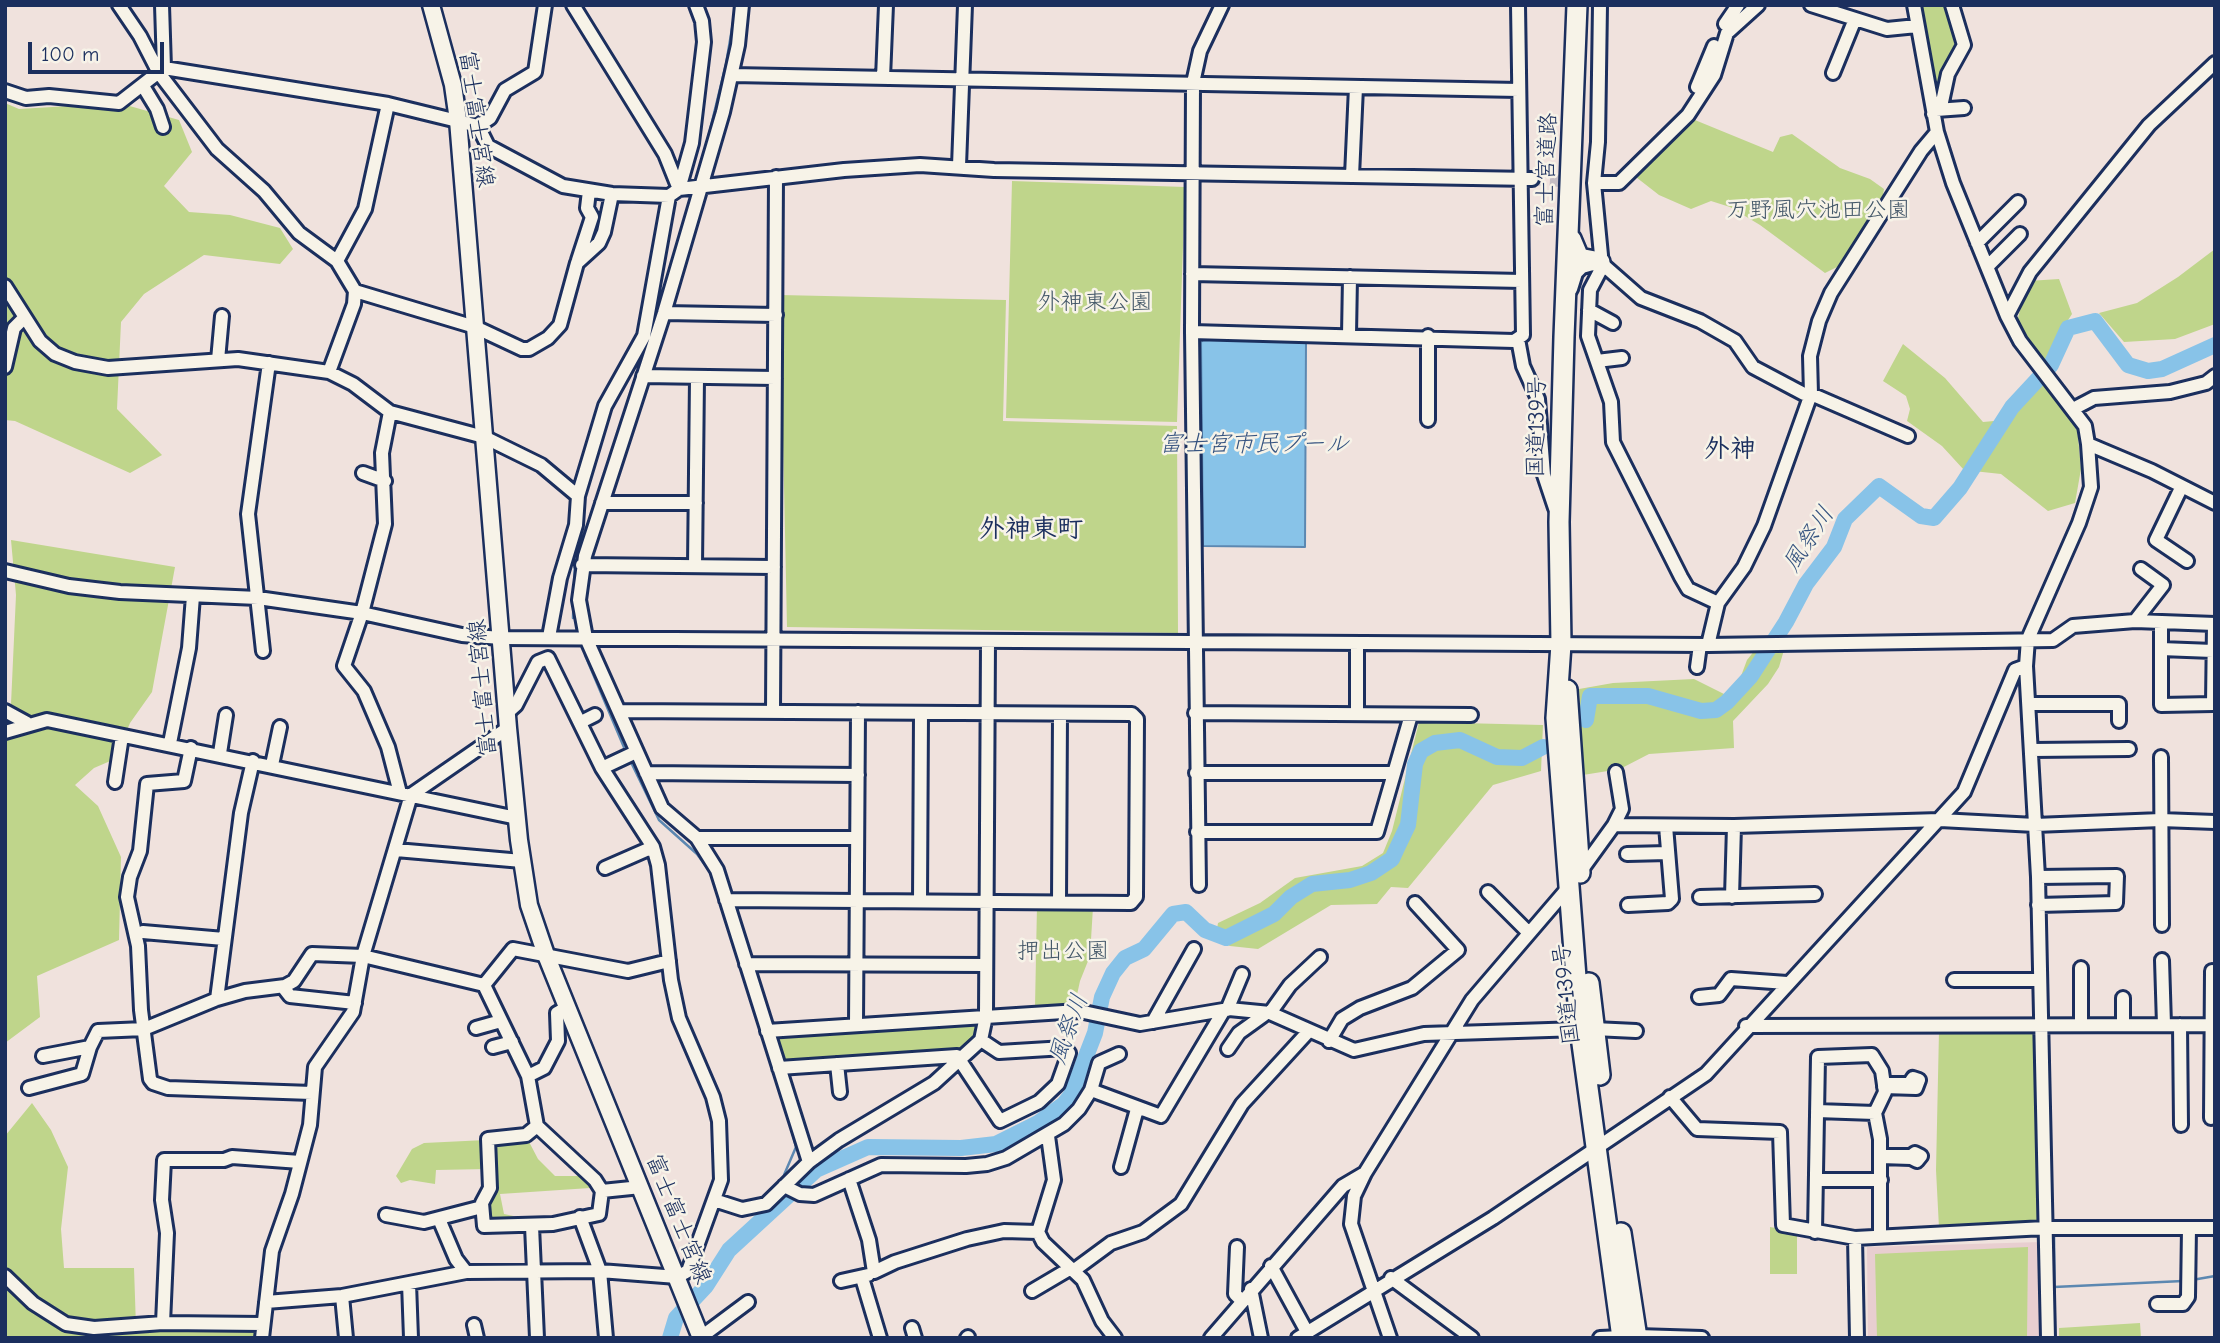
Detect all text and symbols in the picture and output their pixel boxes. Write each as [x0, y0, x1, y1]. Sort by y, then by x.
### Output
scale bar [32, 28, 168, 72]
text: 100 m [41, 42, 99, 66]
street label: 富士富士宮線 [453, 49, 499, 189]
street label: 富士宮道路 [1531, 112, 1563, 228]
park label: 万野風穴池田公園 [1726, 196, 1910, 224]
park label: 外神東公園 [1038, 288, 1152, 316]
street label: 国道139号 [1522, 376, 1552, 478]
water label: 富士宮市民プール [1159, 430, 1349, 458]
district label: 外神 [1704, 434, 1756, 466]
water label: 風祭川 [1777, 501, 1841, 577]
district label: 外神東町 [979, 514, 1083, 546]
street label: 富士富士宮線 [463, 618, 503, 758]
park label: 押出公園 [1017, 937, 1109, 965]
street label: 国道139号 [1548, 942, 1586, 1046]
water label: 風祭川 [1043, 990, 1095, 1068]
street label: 富士富士宮線 [639, 1150, 717, 1288]

